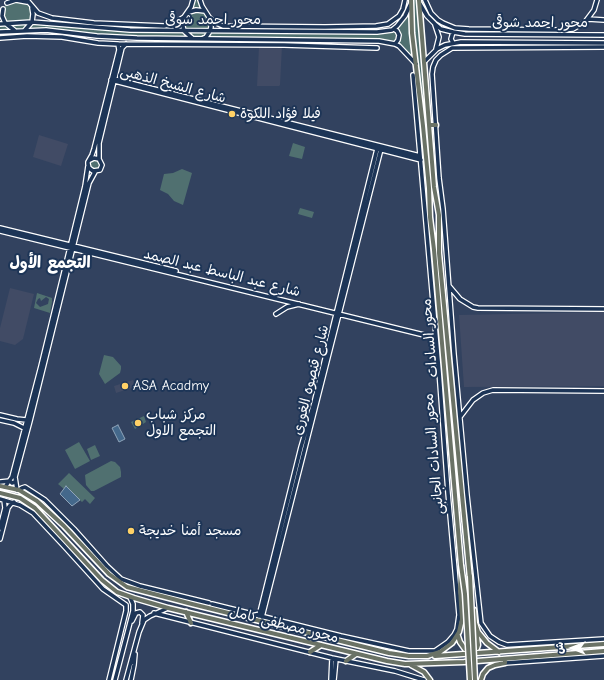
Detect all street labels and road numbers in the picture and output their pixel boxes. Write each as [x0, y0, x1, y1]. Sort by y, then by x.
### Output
street label: محور احمد شوقى [165, 12, 261, 28]
street label: محور احمد شوقى [492, 15, 588, 31]
street label: شارع الشيخ الذهبى [118, 63, 228, 107]
street label: شارع عبد الباسط عبد الصمد [142, 245, 302, 301]
street label: محور السادات [418, 298, 442, 378]
street label: شارع قنصوه الغورى [289, 323, 333, 437]
street label: محور السادات الجانبى [420, 393, 448, 515]
street label: محور مصطفى كامل [228, 603, 340, 647]

